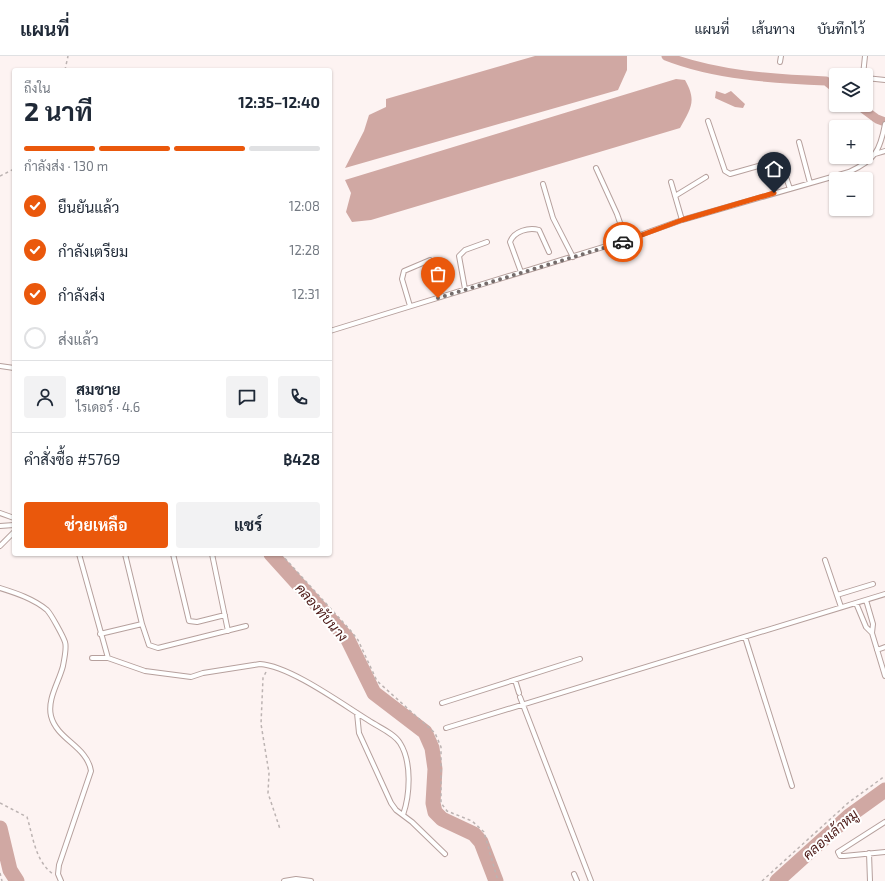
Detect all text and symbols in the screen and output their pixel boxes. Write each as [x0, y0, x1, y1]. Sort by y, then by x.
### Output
text: แผนที่ [20, 17, 69, 40]
text: แผนที่ [694, 20, 729, 37]
text: เส้นทาง [751, 20, 795, 37]
text: บันทึกไว้ [817, 20, 865, 37]
map controls [829, 68, 873, 216]
button: layers [829, 68, 873, 112]
text: ถึงใน [24, 80, 51, 96]
text: 12:35–12:40 [238, 93, 320, 111]
text: 2 นาที [24, 95, 93, 126]
button: + [829, 120, 873, 164]
pin [757, 152, 791, 193]
text: กำลังส่ง · 130 m [24, 158, 108, 174]
icon: home [763, 158, 785, 180]
button: − [829, 172, 873, 216]
icon: check [24, 195, 46, 217]
text: ยืนยันแล้ว [58, 198, 119, 216]
text: 12:08 [289, 198, 320, 214]
courier [603, 222, 643, 262]
icon: car [612, 231, 634, 253]
icon: check [24, 239, 46, 261]
text: กำลังเตรียม [58, 242, 128, 260]
text: 12:28 [289, 242, 320, 258]
pin [421, 257, 455, 298]
icon: bag [427, 263, 449, 285]
icon: check [24, 283, 46, 305]
text: กำลังส่ง [58, 286, 105, 304]
text: 12:31 [292, 286, 320, 302]
text: ส่งแล้ว [58, 330, 99, 348]
button: person [24, 376, 66, 418]
button: chat [226, 376, 268, 418]
button: phone [278, 376, 320, 418]
text: สมชาย [76, 380, 121, 398]
text: ไรเดอร์ · 4.6 [76, 399, 140, 415]
text: คำสั่งซื้อ #5769 [24, 450, 120, 468]
text: ฿428 [283, 450, 320, 468]
button: ช่วยเหลือ [24, 502, 168, 548]
button: แชร์ [176, 502, 320, 548]
water label: คลองทับนาง [292, 579, 352, 645]
water label: คลองเล้าหมู [799, 805, 863, 864]

